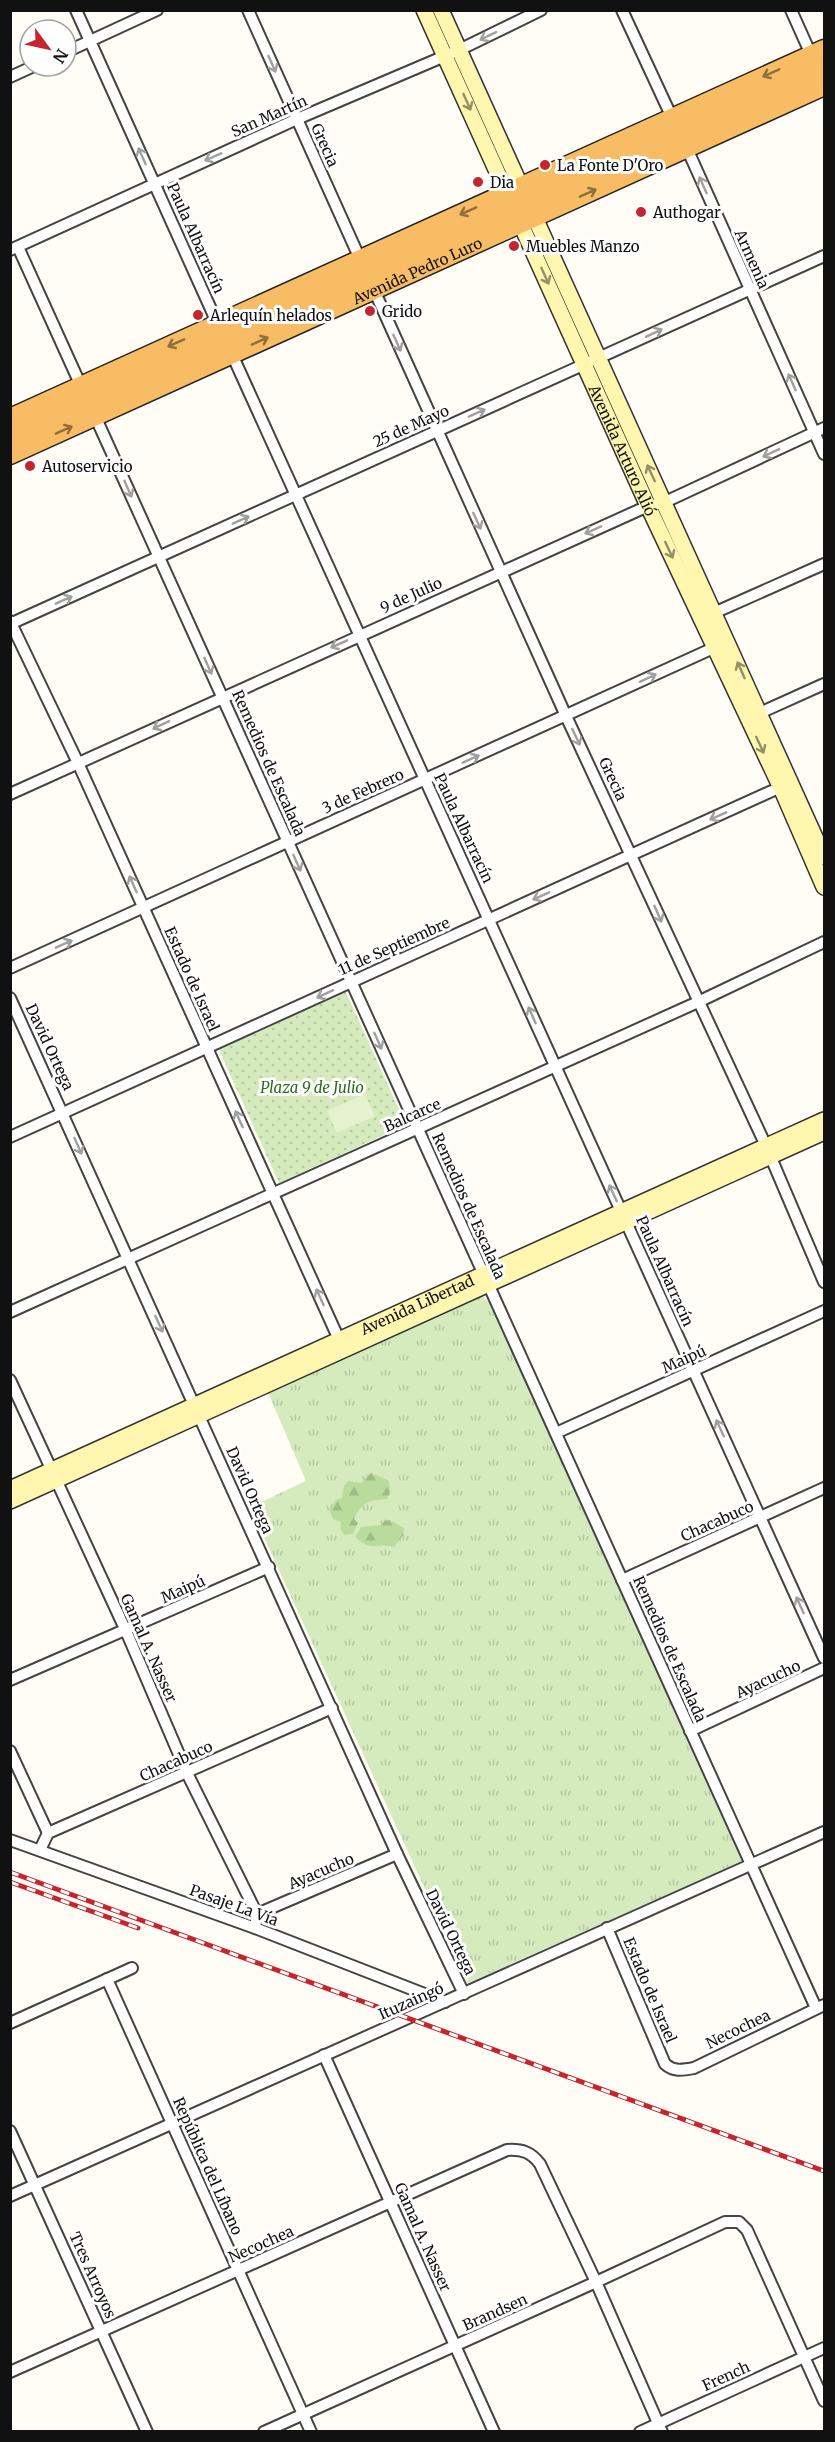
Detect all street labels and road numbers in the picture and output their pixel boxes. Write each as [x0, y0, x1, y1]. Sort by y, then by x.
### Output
street label: San Martín [228, 91, 310, 141]
street label: Grecia [307, 120, 343, 170]
street label: Paula Albarracín [163, 180, 229, 296]
street label: Armenia [730, 225, 773, 292]
street label: Avenida Pedro Luro [348, 233, 485, 308]
street label: Avenida Arturo Alió [585, 381, 661, 519]
street label: 25 de Mayo [370, 401, 452, 451]
street label: 9 de Julio [377, 573, 445, 617]
street label: Remedios de Escalada [228, 687, 310, 839]
street label: Grecia [595, 754, 631, 804]
street label: 3 de Febrero [319, 764, 407, 817]
street label: Paula Albarracín [430, 770, 498, 886]
street label: 11 de Septiembre [335, 913, 453, 979]
street label: Estado de Israel [160, 924, 224, 1035]
street label: David Ortega [22, 1001, 78, 1093]
street label: Balcarce [381, 1094, 444, 1136]
street label: Remedios de Escalada [428, 1130, 510, 1282]
street label: Paula Albarracín [632, 1213, 698, 1329]
street label: Avenida Libertad [357, 1271, 477, 1339]
street label: Maipú [659, 1341, 709, 1377]
street label: David Ortega [222, 1444, 278, 1536]
street label: Chacabuco [678, 1496, 757, 1546]
street label: Maipú [158, 1571, 208, 1607]
street label: Remedios de Escalada [629, 1573, 711, 1725]
street label: Gamal A. Nasser [117, 1591, 182, 1705]
street label: Ayacucho [732, 1656, 804, 1703]
street label: Chacabuco [137, 1736, 216, 1786]
street label: Ayacucho [285, 1849, 357, 1894]
street label: Pasaje La Vía [187, 1880, 281, 1930]
street label: David Ortega [422, 1886, 480, 1978]
street label: Estado de Israel [619, 1934, 681, 2046]
street label: Ituzaingó [376, 1978, 447, 2024]
street label: Necochea [703, 2005, 773, 2053]
street label: República del Líbano [169, 2094, 247, 2238]
street label: Gamal A. Nasser [391, 2180, 456, 2294]
street label: Necochea [225, 2221, 297, 2267]
street label: Tres Arroyos [65, 2229, 121, 2321]
street label: Brandsen [460, 2289, 530, 2335]
street label: French [699, 2357, 753, 2395]

